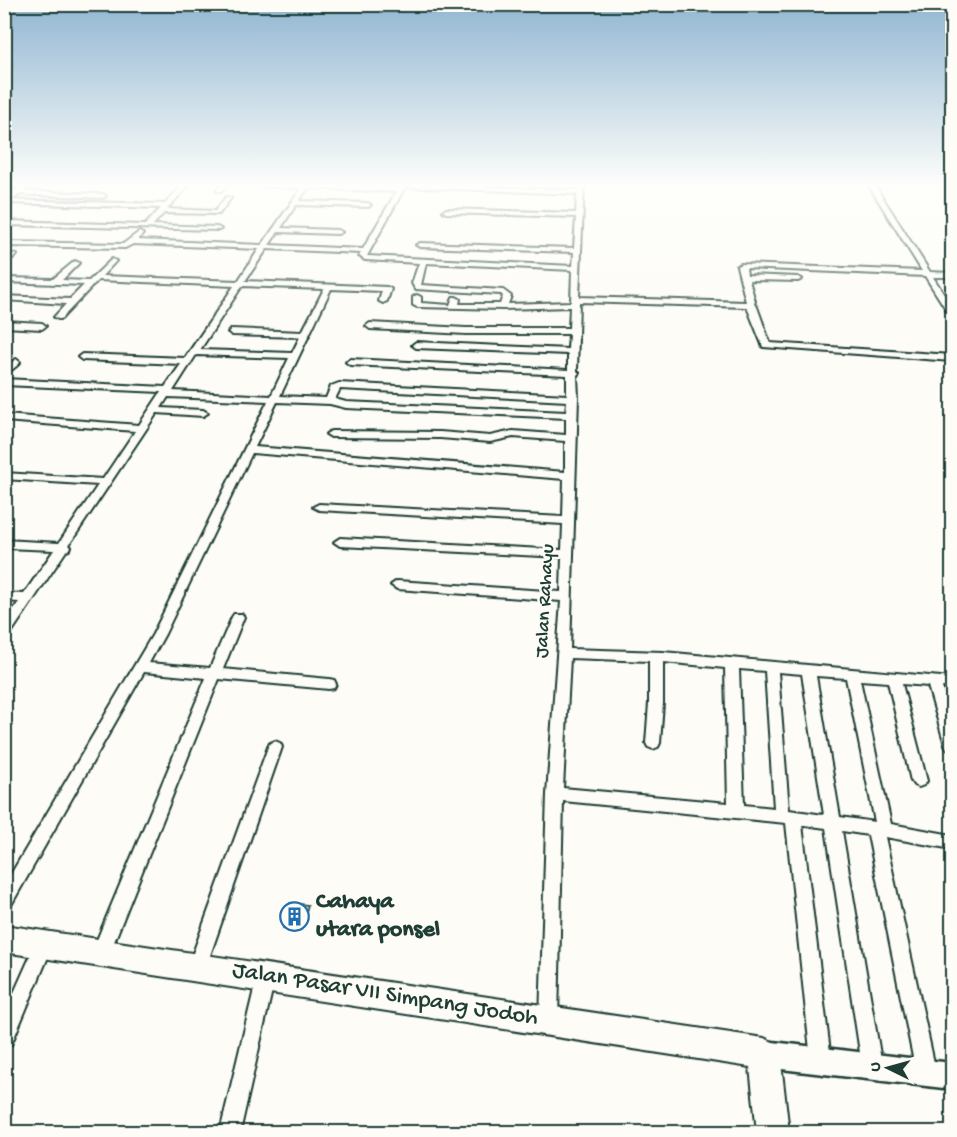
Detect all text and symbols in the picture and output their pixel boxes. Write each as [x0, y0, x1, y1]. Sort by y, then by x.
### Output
street label: Jalan Rahayu [532, 543, 561, 659]
place label: Cahaya utara ponsel [316, 888, 440, 945]
building icon: Cahaya utara ponsel [279, 900, 311, 932]
street label: Jalan Pasar VII Simpang Jodoh [230, 957, 540, 1034]
north arrow [858, 1038, 918, 1098]
text: U [867, 1061, 886, 1072]

